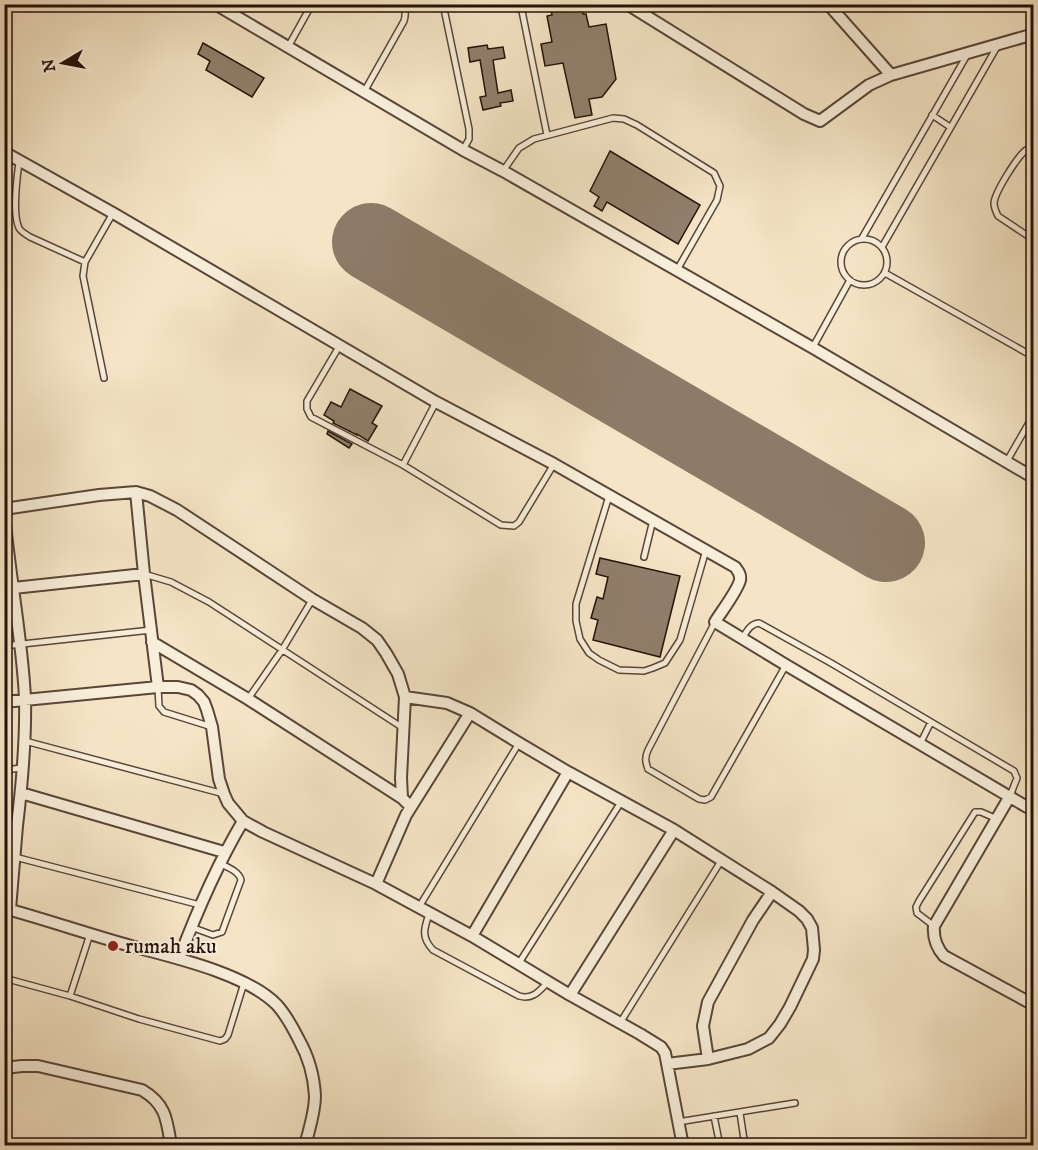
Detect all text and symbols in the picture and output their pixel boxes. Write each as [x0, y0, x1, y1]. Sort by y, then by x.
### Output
north arrow [33, 33, 93, 93]
text: N [38, 57, 60, 74]
place label: rumah aku [125, 933, 217, 960]
marker: rumah aku [106, 939, 120, 953]

